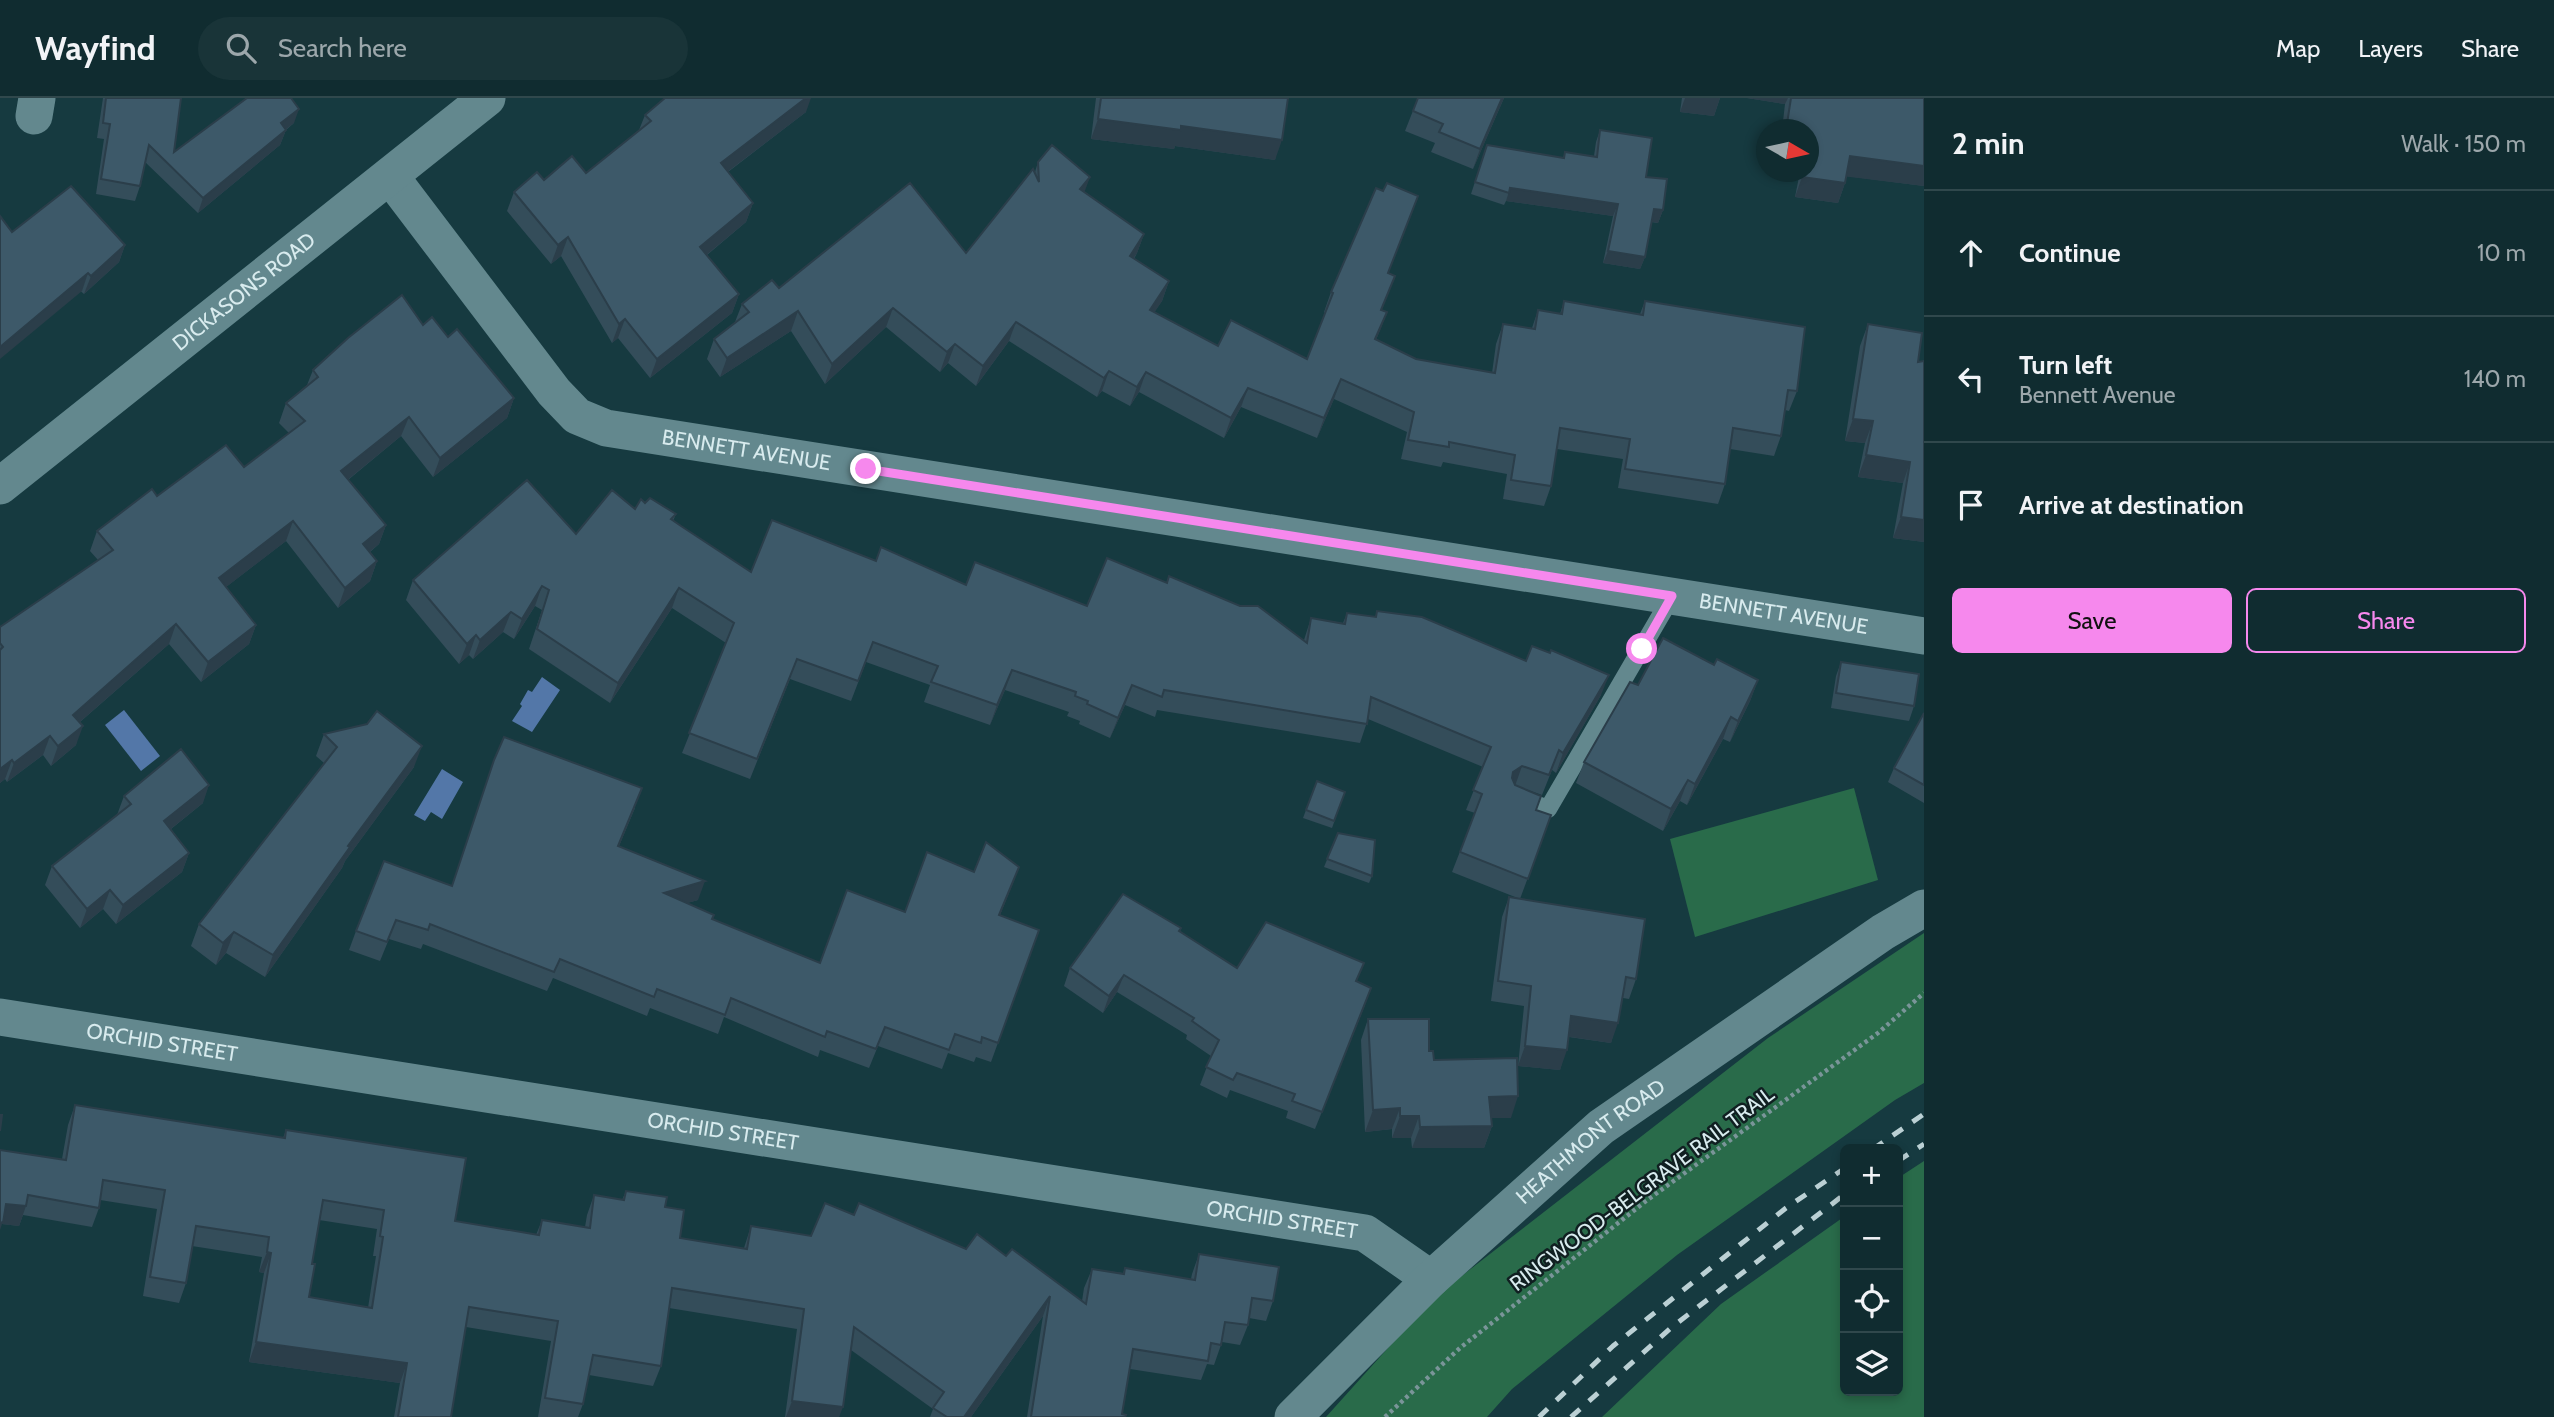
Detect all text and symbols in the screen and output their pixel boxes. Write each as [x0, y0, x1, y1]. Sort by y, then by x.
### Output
search box [198, 17, 688, 80]
text: Wayfind [35, 28, 156, 68]
icon: search [222, 29, 260, 67]
text: Search here [278, 32, 407, 64]
text: Map [2276, 34, 2320, 63]
text: Layers [2358, 34, 2423, 63]
text: Share [2461, 34, 2519, 63]
north arrow [1756, 119, 1819, 182]
text: 2 min [1952, 125, 2024, 162]
text: Walk · 150 m [2401, 130, 2526, 158]
street label: DICKASONS ROAD [167, 227, 320, 356]
icon: ahead [1952, 234, 1990, 272]
text: Continue [2019, 237, 2121, 269]
text: 10 m [2477, 239, 2526, 267]
text: Turn left [2019, 349, 2112, 381]
icon: left [1952, 360, 1990, 398]
text: 140 m [2464, 365, 2526, 393]
text: Bennett Avenue [2019, 381, 2176, 409]
street label: BENNETT AVENUE [660, 424, 833, 475]
route end [850, 453, 881, 484]
icon: arrive [1952, 486, 1990, 524]
text: Arrive at destination [2019, 489, 2244, 521]
street label: BENNETT AVENUE [1697, 588, 1870, 639]
button: Save [1952, 588, 2232, 653]
button: Share [2246, 588, 2526, 653]
route start [1626, 633, 1657, 664]
street label: ORCHID STREET [85, 1018, 239, 1066]
street label: HEATHMONT ROAD [1511, 1074, 1670, 1209]
street label: RINGWOOD-BELGRAVE RAIL TRAIL [1505, 1081, 1779, 1296]
street label: ORCHID STREET [646, 1107, 800, 1155]
map controls [1840, 1144, 1903, 1396]
button: + [1840, 1144, 1903, 1207]
street label: ORCHID STREET [1205, 1195, 1359, 1244]
button: − [1840, 1207, 1903, 1270]
button: locate [1840, 1270, 1903, 1333]
button: layers [1840, 1333, 1903, 1396]

